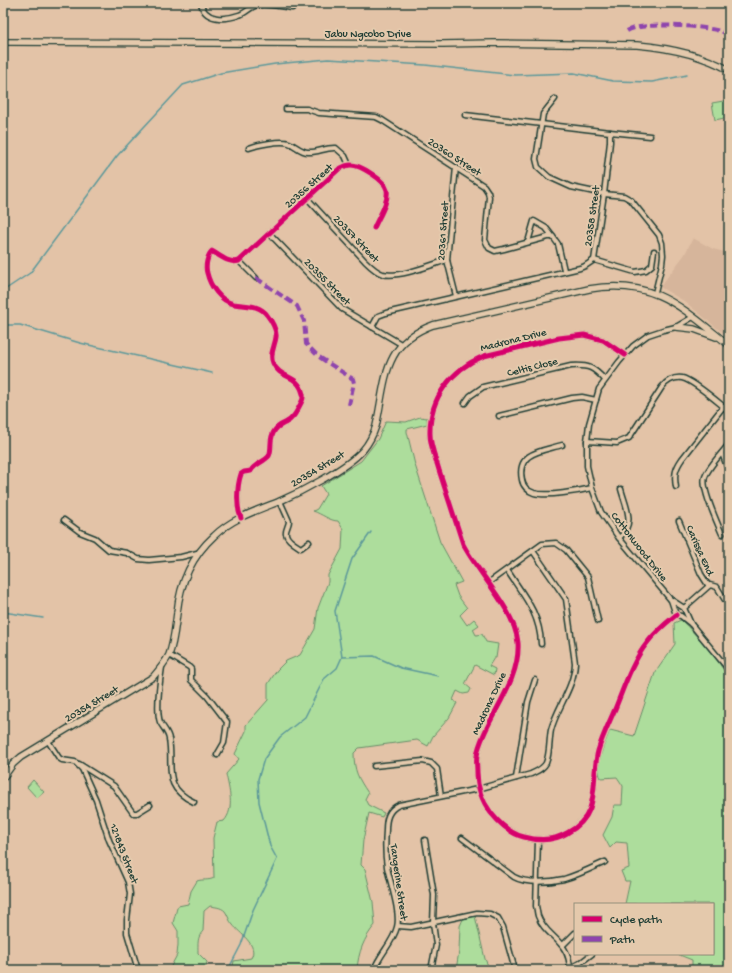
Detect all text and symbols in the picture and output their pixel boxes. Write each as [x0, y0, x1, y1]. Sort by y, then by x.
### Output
street label: Jabu Ngcobo Drive [325, 29, 412, 41]
street label: 20360 Street [425, 136, 484, 180]
street label: 20356 Street [283, 161, 337, 211]
street label: 20358 Street [583, 184, 603, 247]
street label: 20361 Street [436, 200, 452, 261]
street label: 20357 Street [330, 213, 382, 267]
street label: 20355 Street [301, 257, 353, 309]
street label: Madrona Drive [479, 327, 548, 355]
street label: Celtis Close [506, 356, 559, 380]
street label: 20354 Street [289, 448, 348, 490]
street label: Cottonwood Drive [608, 510, 669, 584]
street label: Carissa End [683, 524, 716, 579]
street label: Madrona Drive [470, 670, 510, 737]
street label: 20354 Street [63, 683, 122, 725]
street label: 121843 Street [106, 821, 141, 887]
street label: Tangerine Street [387, 843, 410, 923]
legend [574, 903, 714, 955]
text: Cycle path [610, 914, 663, 928]
text: Path [609, 934, 635, 948]

